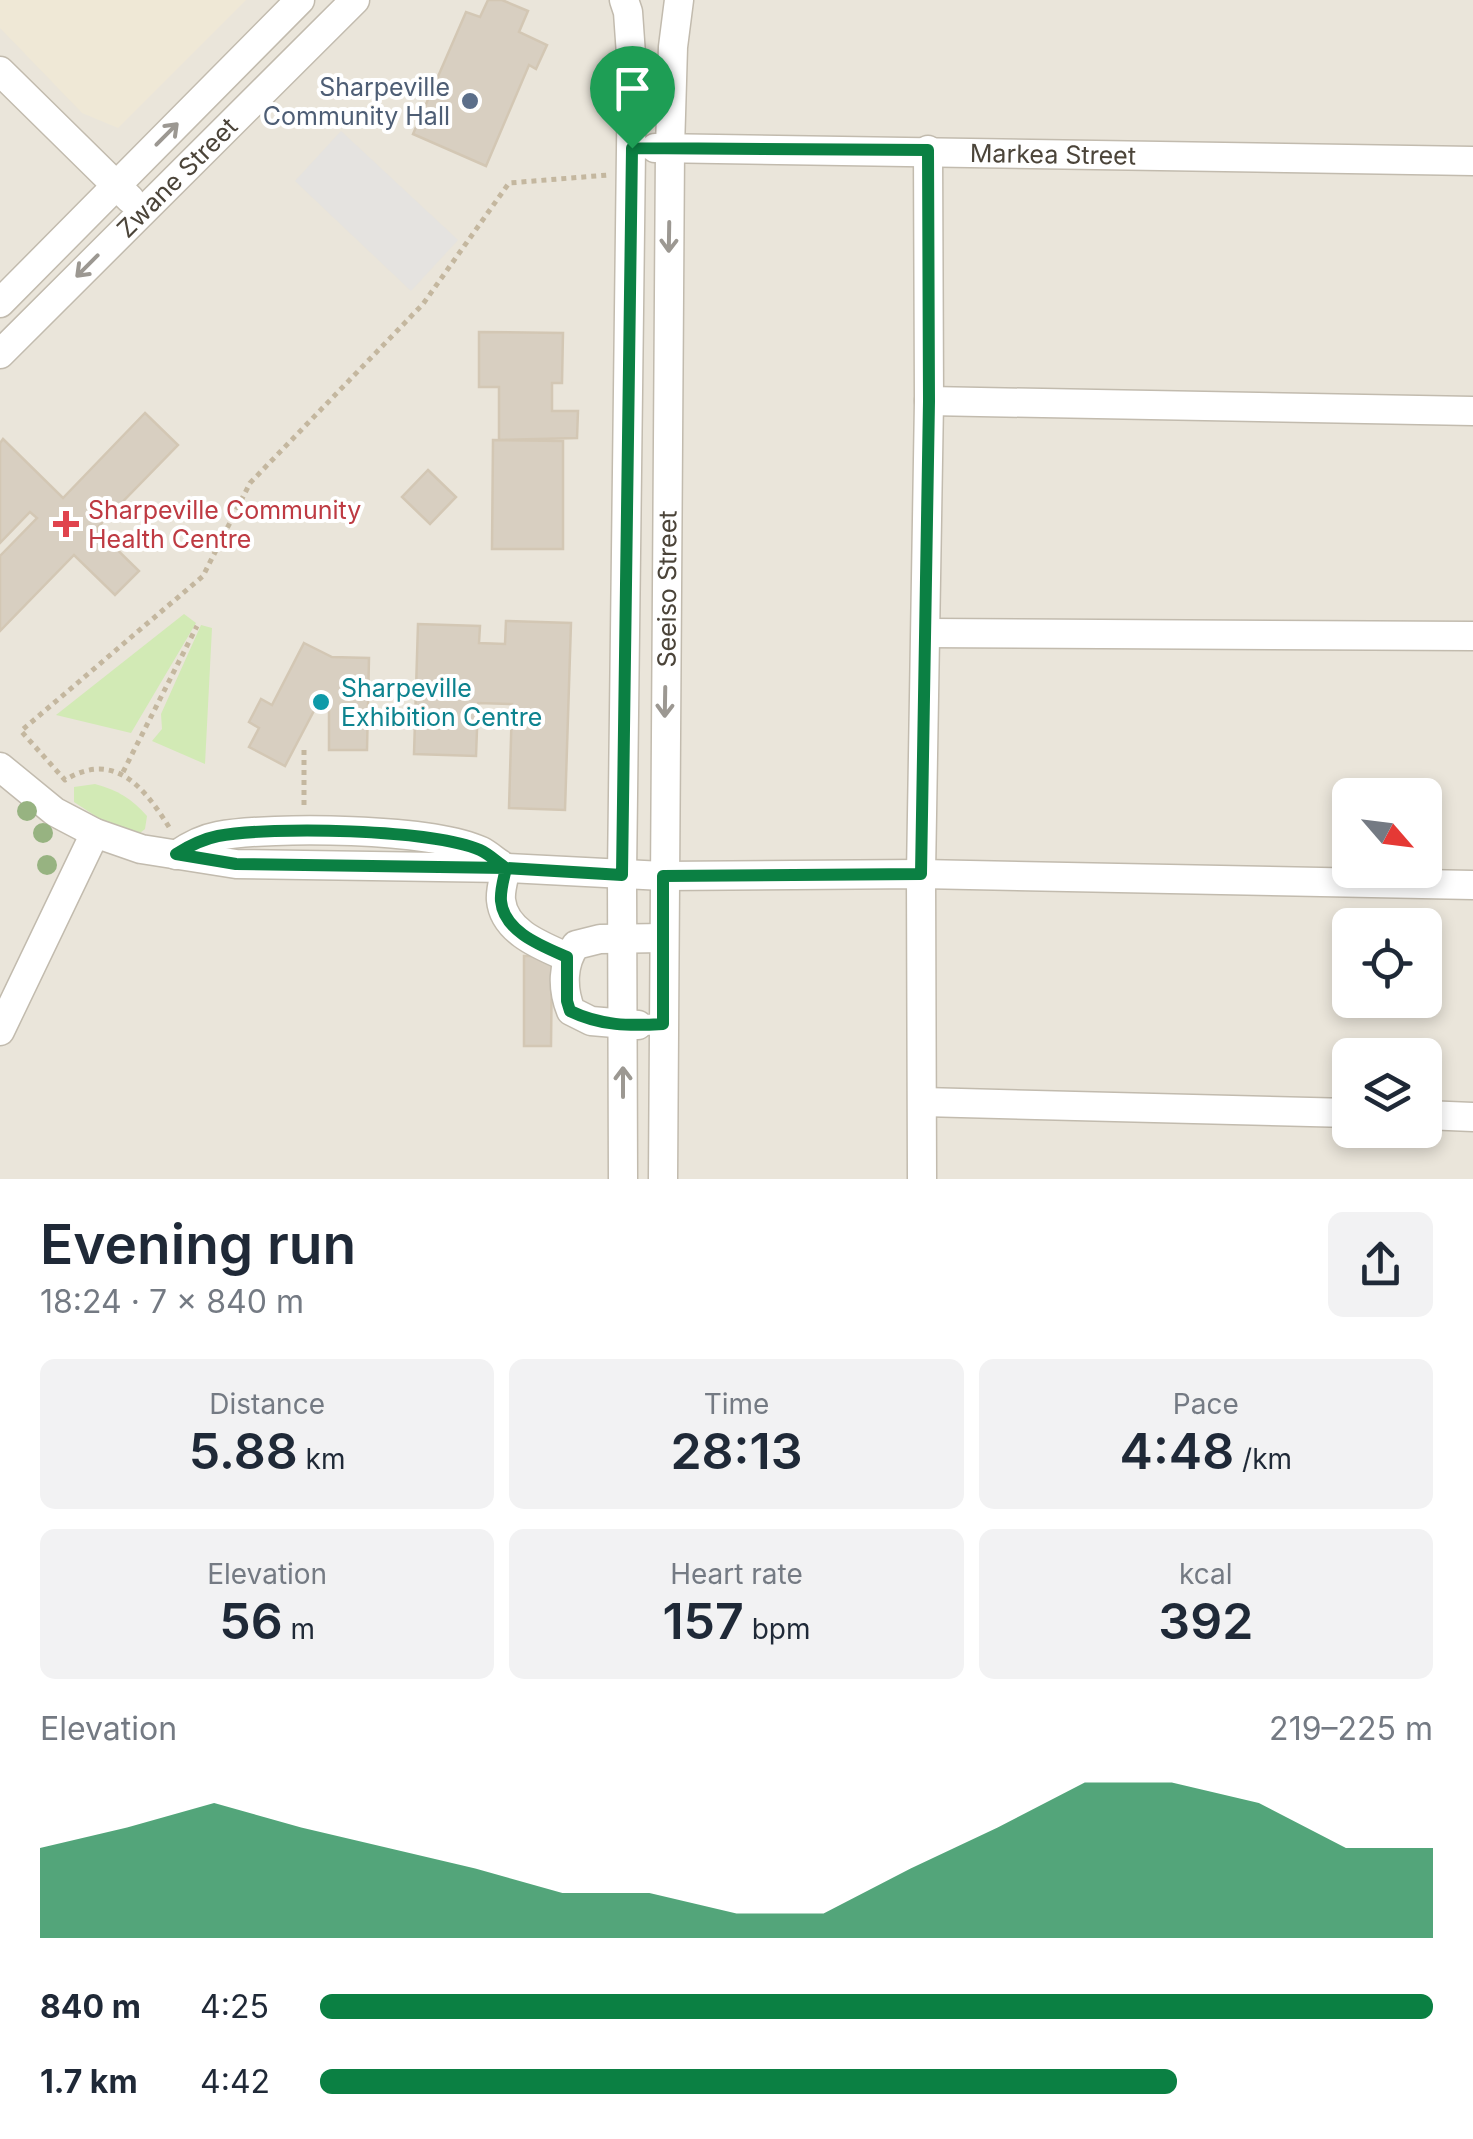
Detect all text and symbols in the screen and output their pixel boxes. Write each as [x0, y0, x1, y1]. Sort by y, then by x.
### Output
pin [590, 46, 675, 149]
icon: arrive [605, 61, 660, 116]
place label: Sharpeville Community Hall [263, 72, 450, 131]
marker: Sharpeville Community Hall [459, 90, 481, 112]
street label: Zwane Street [111, 111, 243, 244]
one-way arrow [155, 123, 179, 147]
street label: Markea Street [970, 138, 1136, 171]
one-way arrow [660, 220, 678, 252]
one-way arrow [75, 253, 99, 277]
place label: Sharpeville Community Health Centre [88, 495, 361, 554]
street label: Seeiso Street [651, 510, 683, 668]
marker: Sharpeville Community Health Centre [53, 511, 79, 537]
place label: Sharpeville Exhibition Centre [341, 673, 542, 732]
one-way arrow [656, 684, 674, 717]
marker: Sharpeville Exhibition Centre [310, 691, 332, 713]
north arrow [1332, 778, 1442, 888]
map controls [1332, 778, 1442, 1148]
button: locate [1332, 908, 1442, 1018]
button: layers [1332, 1038, 1442, 1148]
one-way arrow [614, 1066, 632, 1098]
text: Evening run [40, 1211, 356, 1277]
button: share [1328, 1212, 1433, 1317]
text: 18:24 · 7 × 840 m [40, 1282, 304, 1321]
text: Distance [209, 1387, 325, 1421]
text: Time [704, 1387, 769, 1421]
text: Pace [1173, 1387, 1239, 1421]
text: 5.88 [189, 1421, 298, 1481]
text: 28:13 [670, 1421, 803, 1481]
text: 4:48 [1120, 1421, 1234, 1481]
text: km [298, 1442, 345, 1476]
text: /km [1234, 1442, 1292, 1476]
text: Elevation [207, 1557, 327, 1591]
text: Heart rate [670, 1557, 803, 1591]
text: kcal [1179, 1557, 1233, 1591]
text: 56 [219, 1591, 283, 1651]
text: 157 [662, 1591, 744, 1651]
text: 392 [1158, 1591, 1253, 1651]
text: m [283, 1612, 315, 1646]
text: bpm [744, 1612, 811, 1646]
text: Elevation [40, 1709, 177, 1748]
text: 219–225 m [1269, 1709, 1433, 1748]
text: 840 m [40, 1987, 141, 2026]
text: 4:25 [200, 1987, 269, 2026]
text: 1.7 km [40, 2062, 138, 2101]
text: 4:42 [200, 2062, 270, 2101]

